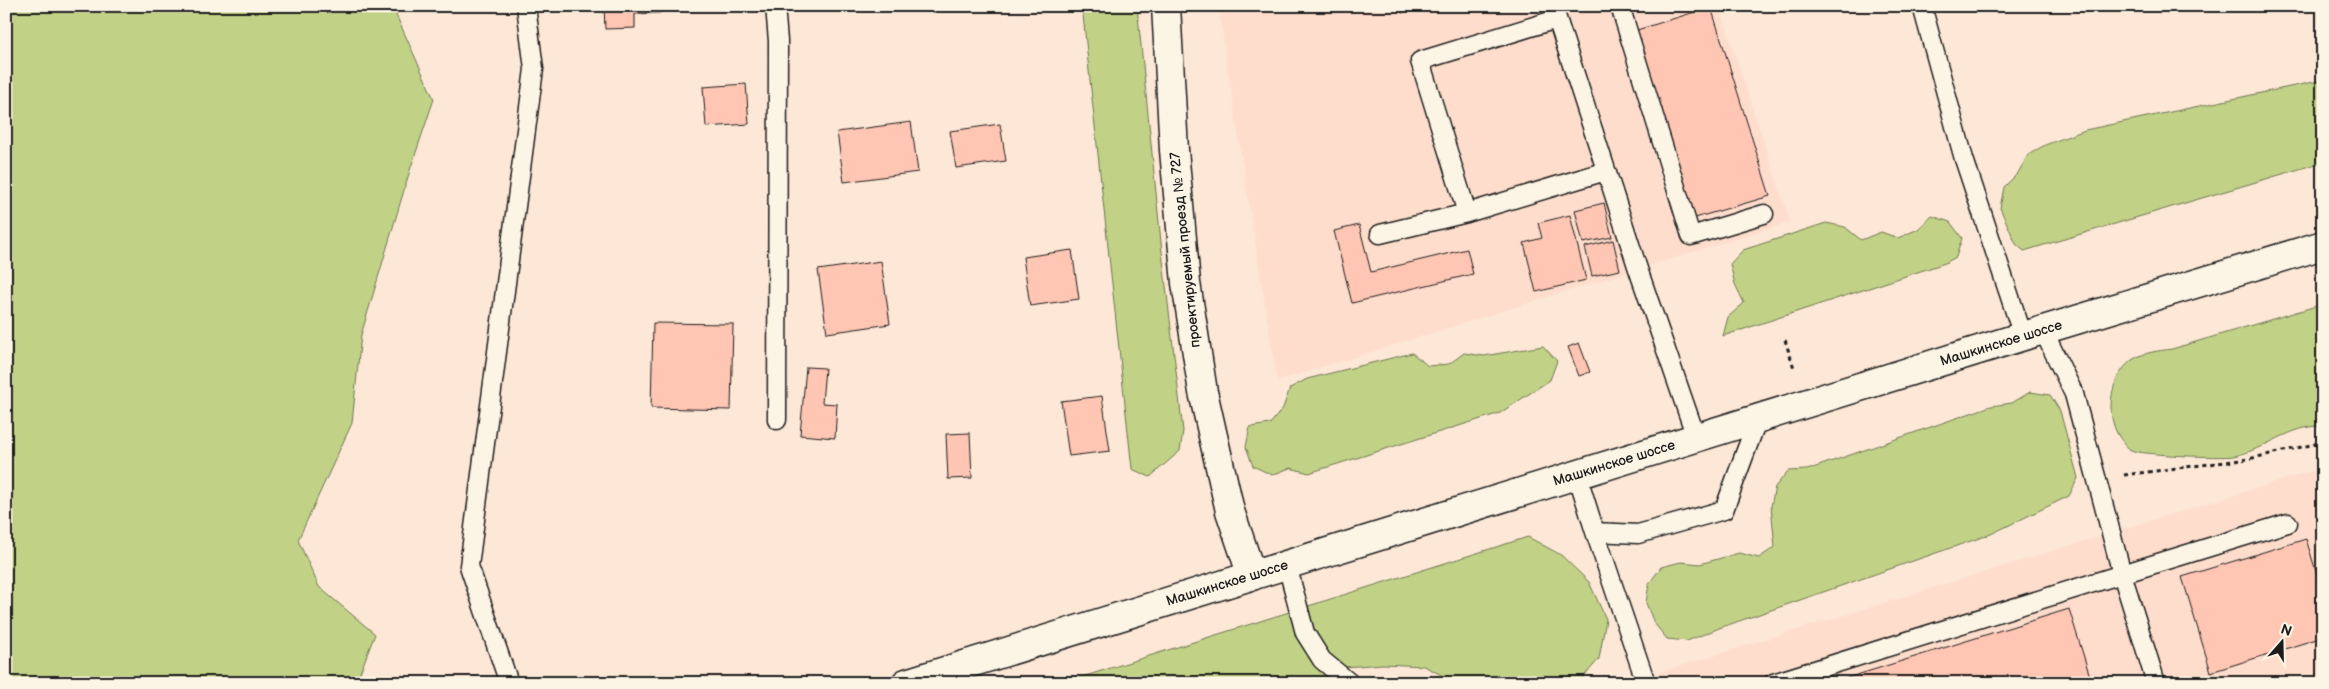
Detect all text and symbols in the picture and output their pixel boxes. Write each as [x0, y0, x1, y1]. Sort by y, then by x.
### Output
street label: проектируемый проезд № 727 [1166, 151, 1204, 349]
street label: Машкинское шоссе [1938, 316, 2064, 370]
street label: Машкинское шоссе [1551, 436, 1677, 490]
street label: Машкинское шоссе [1164, 556, 1290, 610]
north arrow [2256, 616, 2306, 666]
text: N [2278, 620, 2294, 640]

